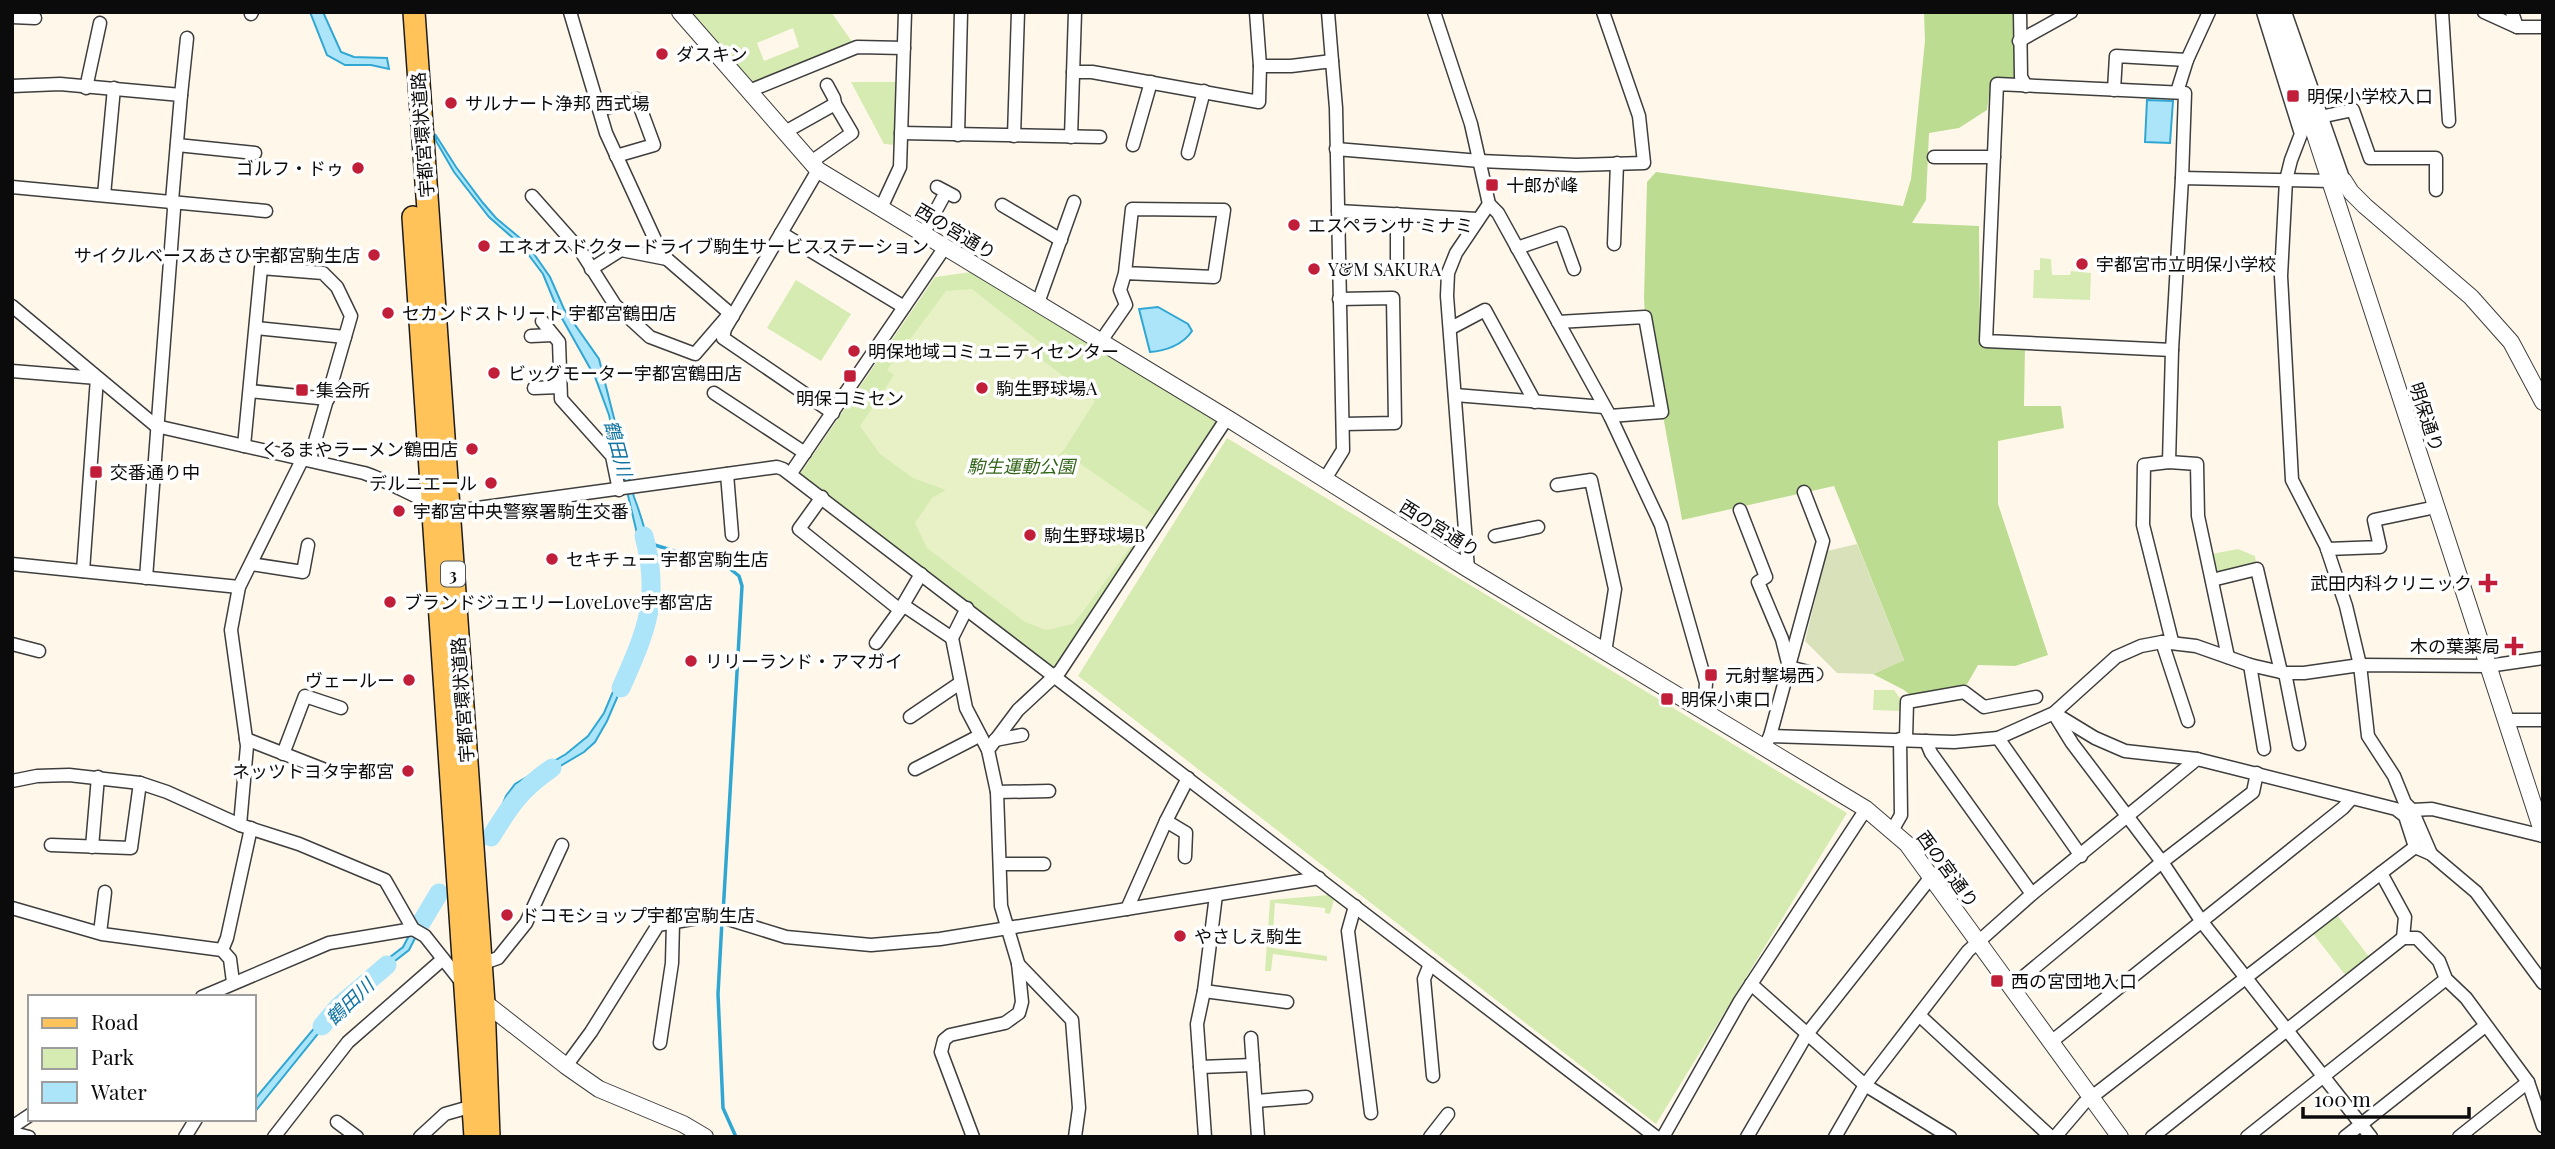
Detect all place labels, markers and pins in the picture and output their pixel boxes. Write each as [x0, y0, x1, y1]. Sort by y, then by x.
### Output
place label: ダスキン [676, 42, 747, 66]
marker: ダスキン [654, 46, 670, 62]
place label: 明保小学校入口 [2307, 84, 2433, 108]
marker: 明保小学校入口 [2285, 88, 2301, 104]
place label: サルナート浄邦 西式場 [465, 91, 649, 115]
marker: サルナート浄邦 西式場 [443, 95, 459, 111]
place label: ゴルフ・ドゥ [236, 156, 344, 180]
marker: ゴルフ・ドゥ [350, 160, 366, 176]
place label: 十郎が峰 [1506, 173, 1578, 197]
marker: 十郎が峰 [1484, 177, 1500, 193]
place label: エスペランサ ミナミ [1308, 213, 1473, 237]
marker: エスペランサ ミナミ [1286, 217, 1302, 233]
place label: エネオスドクタードライブ駒生サービスステーション [498, 234, 929, 258]
marker: エネオスドクタードライブ駒生サービスステーション [476, 238, 492, 254]
place label: サイクルベースあさひ宇都宮駒生店 [74, 243, 360, 267]
marker: サイクルベースあさひ宇都宮駒生店 [366, 247, 382, 263]
place label: 宇都宮市立明保小学校 [2096, 252, 2276, 276]
marker: 宇都宮市立明保小学校 [2074, 256, 2090, 272]
place label: Y&M SAKURA [1327, 257, 1442, 281]
marker: Y&M SAKURA [1306, 261, 1322, 277]
place label: セカンドストリート 宇都宮鶴田店 [402, 301, 676, 325]
marker: セカンドストリート 宇都宮鶴田店 [380, 305, 396, 321]
place label: 明保地域コミュニティセンター [868, 339, 1119, 363]
marker: 明保地域コミュニティセンター [846, 343, 862, 359]
place label: ビッグモーター宇都宮鶴田店 [508, 361, 742, 385]
marker: ビッグモーター宇都宮鶴田店 [486, 365, 502, 381]
marker: 明保コミセン [842, 368, 858, 384]
place label: 駒生野球場A [996, 376, 1098, 400]
place label: 集会所 [316, 378, 370, 402]
marker: 駒生野球場A [974, 380, 990, 396]
marker: 集会所 [294, 382, 310, 398]
place label: 明保コミセン [796, 386, 904, 410]
place label: くるまやラーメン鶴田店 [261, 437, 458, 461]
marker: くるまやラーメン鶴田店 [464, 441, 480, 457]
place label: 交番通り中 [110, 460, 200, 484]
marker: 交番通り中 [88, 464, 104, 480]
place label: デルニエール [369, 471, 477, 495]
marker: デルニエール [483, 475, 499, 491]
place label: 宇都宮中央警察署駒生交番 [413, 499, 629, 523]
marker: 宇都宮中央警察署駒生交番 [391, 503, 407, 519]
place label: 駒生野球場B [1044, 523, 1145, 547]
marker: 駒生野球場B [1022, 527, 1038, 543]
place label: セキチュー 宇都宮駒生店 [566, 547, 768, 571]
marker: セキチュー 宇都宮駒生店 [544, 551, 560, 567]
place label: 武田内科クリニック [2310, 571, 2472, 595]
marker: 武田内科クリニック [2478, 573, 2498, 593]
place label: ブランドジュエリーLoveLove宇都宮店 [404, 590, 713, 614]
marker: ブランドジュエリーLoveLove宇都宮店 [382, 594, 398, 610]
place label: 木の葉薬局 [2410, 634, 2500, 658]
marker: 木の葉薬局 [2506, 638, 2522, 654]
place label: リリーランド・アマガイ [705, 649, 903, 673]
marker: リリーランド・アマガイ [683, 653, 699, 669]
place label: 元射撃場西 [1725, 663, 1815, 687]
marker: 元射撃場西 [1703, 667, 1719, 683]
place label: ヴェールー [305, 668, 395, 692]
marker: ヴェールー [401, 672, 417, 688]
place label: 明保小東口 [1681, 687, 1771, 711]
marker: 明保小東口 [1659, 691, 1675, 707]
place label: ネッツトヨタ宇都宮 [232, 759, 394, 783]
marker: ネッツトヨタ宇都宮 [400, 763, 416, 779]
place label: ドコモショップ宇都宮駒生店 [521, 903, 755, 927]
marker: ドコモショップ宇都宮駒生店 [499, 907, 515, 923]
place label: やさしえ駒生 [1194, 924, 1302, 948]
marker: やさしえ駒生 [1172, 928, 1188, 944]
place label: 西の宮団地入口 [2011, 969, 2137, 993]
marker: 西の宮団地入口 [1989, 973, 2005, 989]

